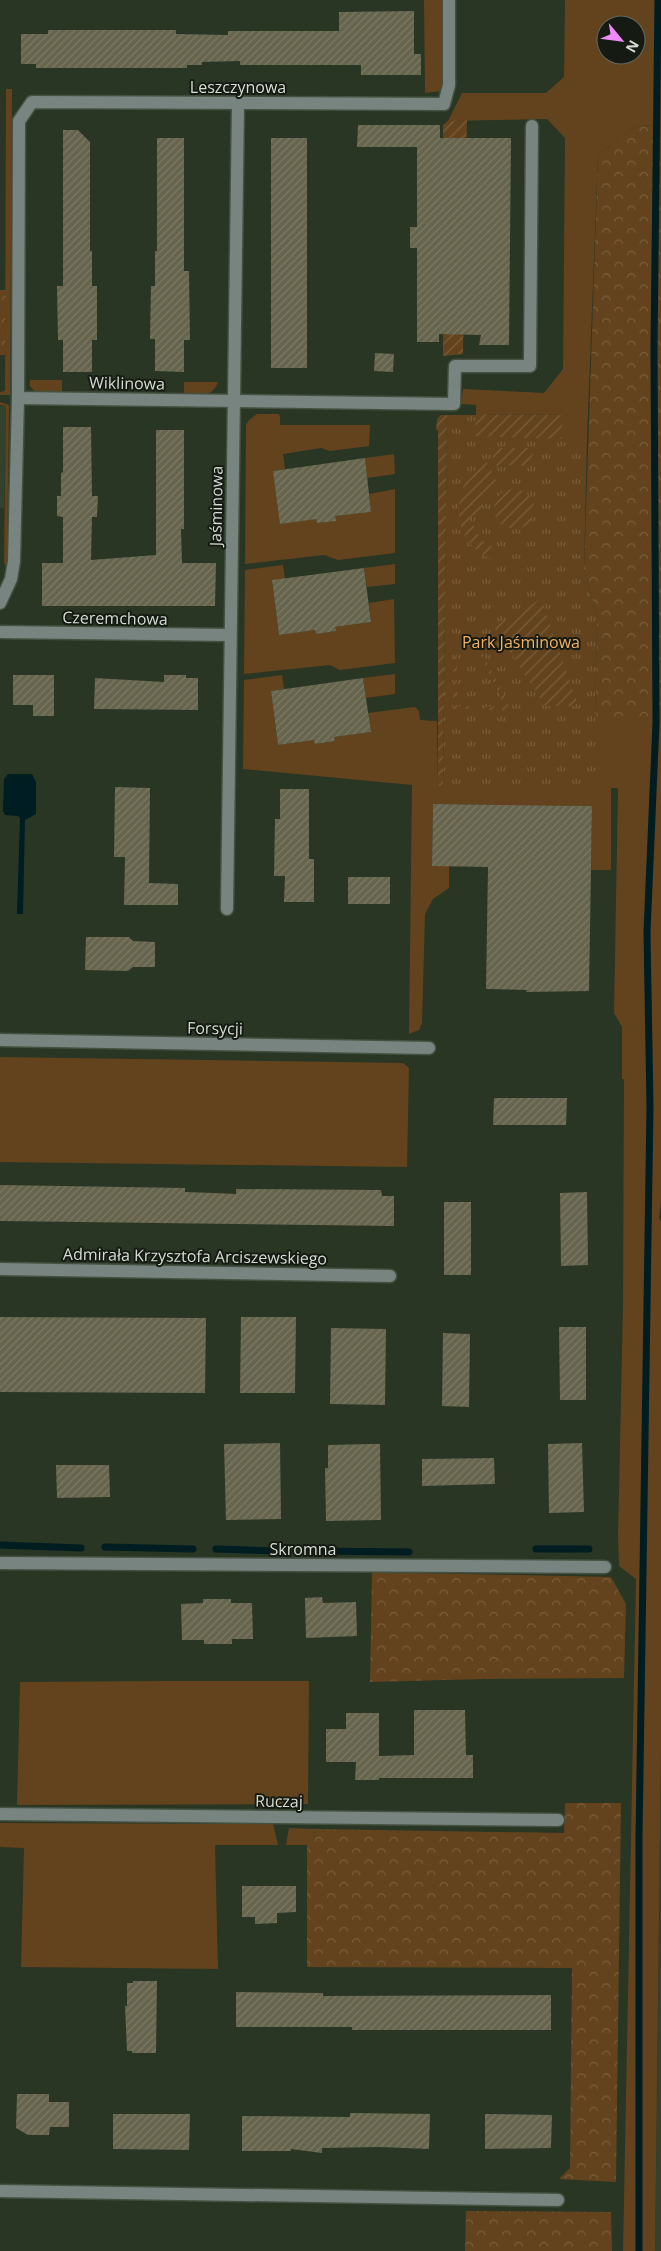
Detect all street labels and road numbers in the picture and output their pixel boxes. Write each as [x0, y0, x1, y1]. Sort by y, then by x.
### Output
street label: Leszczynowa [190, 76, 286, 98]
street label: Wiklinowa [89, 371, 165, 395]
street label: Jaśminowa [204, 466, 228, 548]
street label: Czeremchowa [62, 606, 168, 630]
street label: Forsycji [187, 1017, 243, 1039]
street label: Admirała Krzysztofa Arciszewskiego [63, 1243, 327, 1269]
street label: Skromna [270, 1538, 336, 1560]
street label: Ruczaj [255, 1790, 303, 1812]

